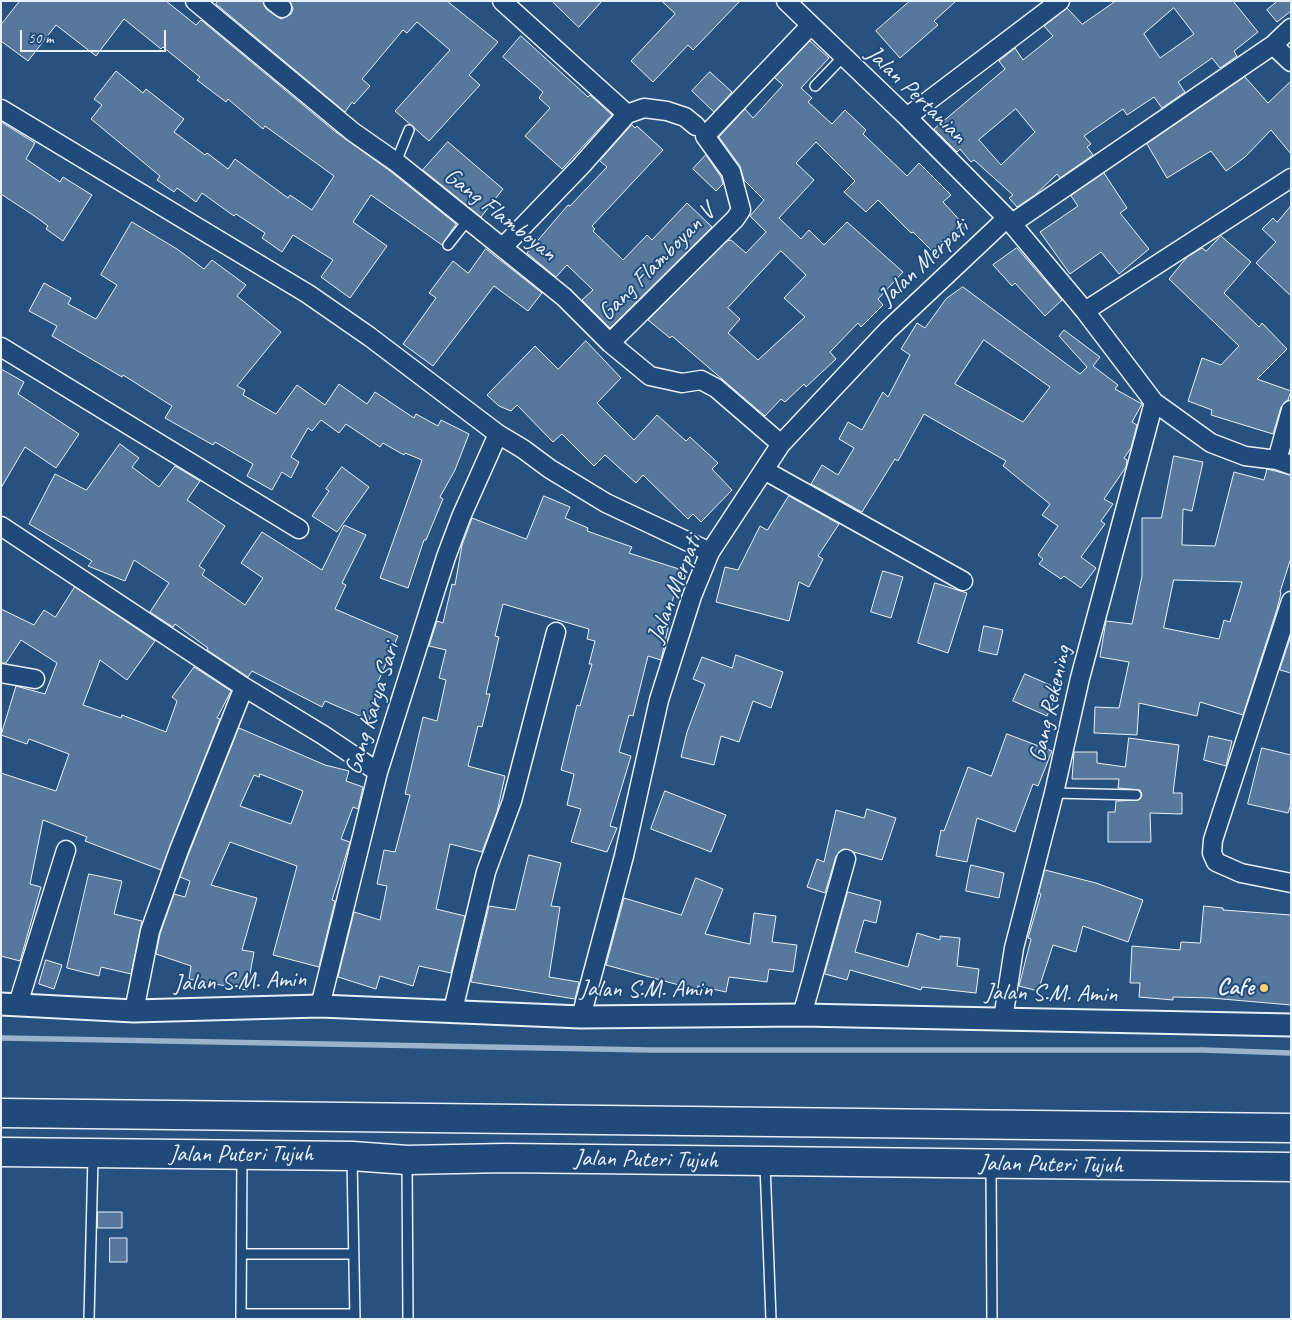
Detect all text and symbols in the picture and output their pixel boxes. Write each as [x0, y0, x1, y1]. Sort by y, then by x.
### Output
scale bar [22, 20, 169, 52]
text: 50 m [28, 29, 54, 48]
street label: Jalan Pertanian [860, 40, 972, 150]
street label: Gang Flamboyan [438, 162, 562, 268]
street label: Gang Flamboyan V [593, 199, 721, 327]
street label: Jalan Merpati [873, 214, 975, 312]
street label: Jalan Merpati [641, 531, 709, 647]
street label: Gang Karya Sari [339, 640, 407, 778]
street label: Gang Rekening [1024, 643, 1078, 765]
street label: Jalan S.M. Amin [173, 965, 307, 999]
place label: Cafe [1217, 974, 1254, 1002]
street label: Jalan S.M. Amin [580, 976, 712, 1004]
street label: Jalan S.M. Amin [984, 978, 1118, 1010]
marker: Cafe [1258, 982, 1270, 994]
street label: Jalan Puteri Tujuh [169, 1141, 313, 1169]
street label: Jalan Puteri Tujuh [574, 1144, 718, 1176]
street label: Jalan Puteri Tujuh [979, 1149, 1123, 1181]

